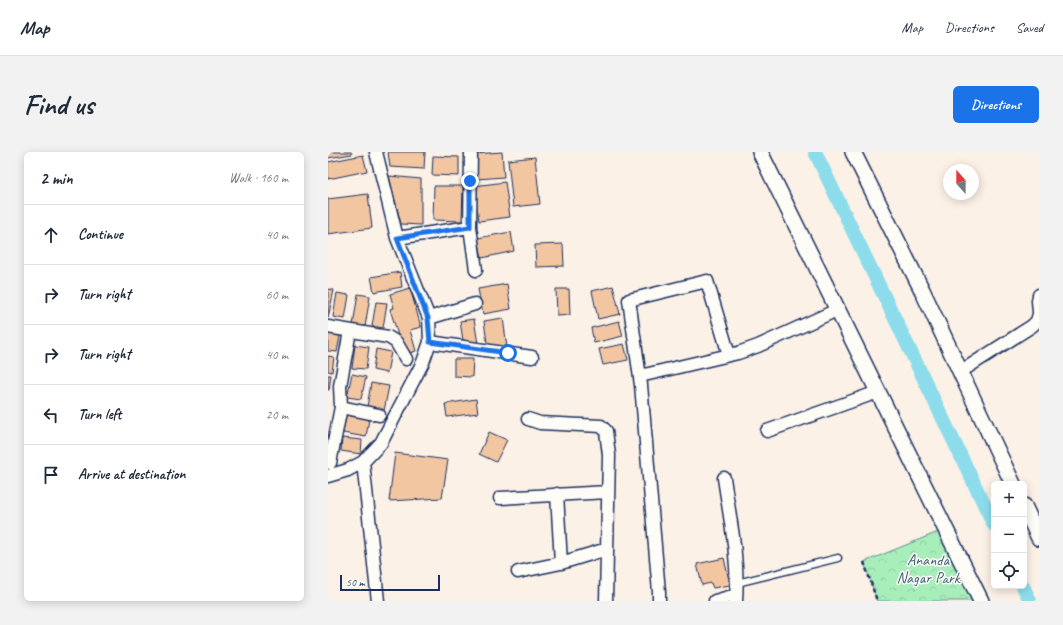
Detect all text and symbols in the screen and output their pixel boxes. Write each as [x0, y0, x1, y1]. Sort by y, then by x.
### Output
text: Map [20, 16, 50, 40]
text: Map [902, 19, 923, 36]
text: Directions [945, 19, 994, 36]
text: Saved [1016, 19, 1043, 36]
button: Directions [953, 86, 1039, 123]
text: Find us [24, 87, 94, 122]
north arrow [943, 164, 979, 200]
text: 2 min [40, 168, 73, 189]
text: Walk · 160 m [229, 170, 288, 186]
route end [461, 172, 479, 190]
icon: ahead [40, 224, 62, 246]
text: Continue [78, 225, 123, 244]
text: 40 m [266, 227, 288, 243]
icon: right [40, 284, 62, 306]
text: Turn right [78, 285, 131, 304]
text: 60 m [266, 287, 288, 303]
icon: right [40, 344, 62, 366]
route start [499, 344, 517, 362]
text: Turn right [78, 345, 131, 364]
text: 40 m [266, 347, 288, 363]
icon: left [40, 404, 62, 426]
text: Turn left [78, 405, 121, 424]
text: 20 m [266, 407, 288, 423]
icon: arrive [40, 464, 62, 486]
text: Arrive at destination [78, 465, 185, 484]
map controls [991, 481, 1027, 589]
button: + [991, 481, 1027, 517]
button: − [991, 517, 1027, 553]
park label: Ananda Nagar Park [896, 550, 961, 588]
button: locate [991, 553, 1027, 589]
scale bar [340, 573, 440, 592]
text: 50 m [346, 575, 365, 589]

